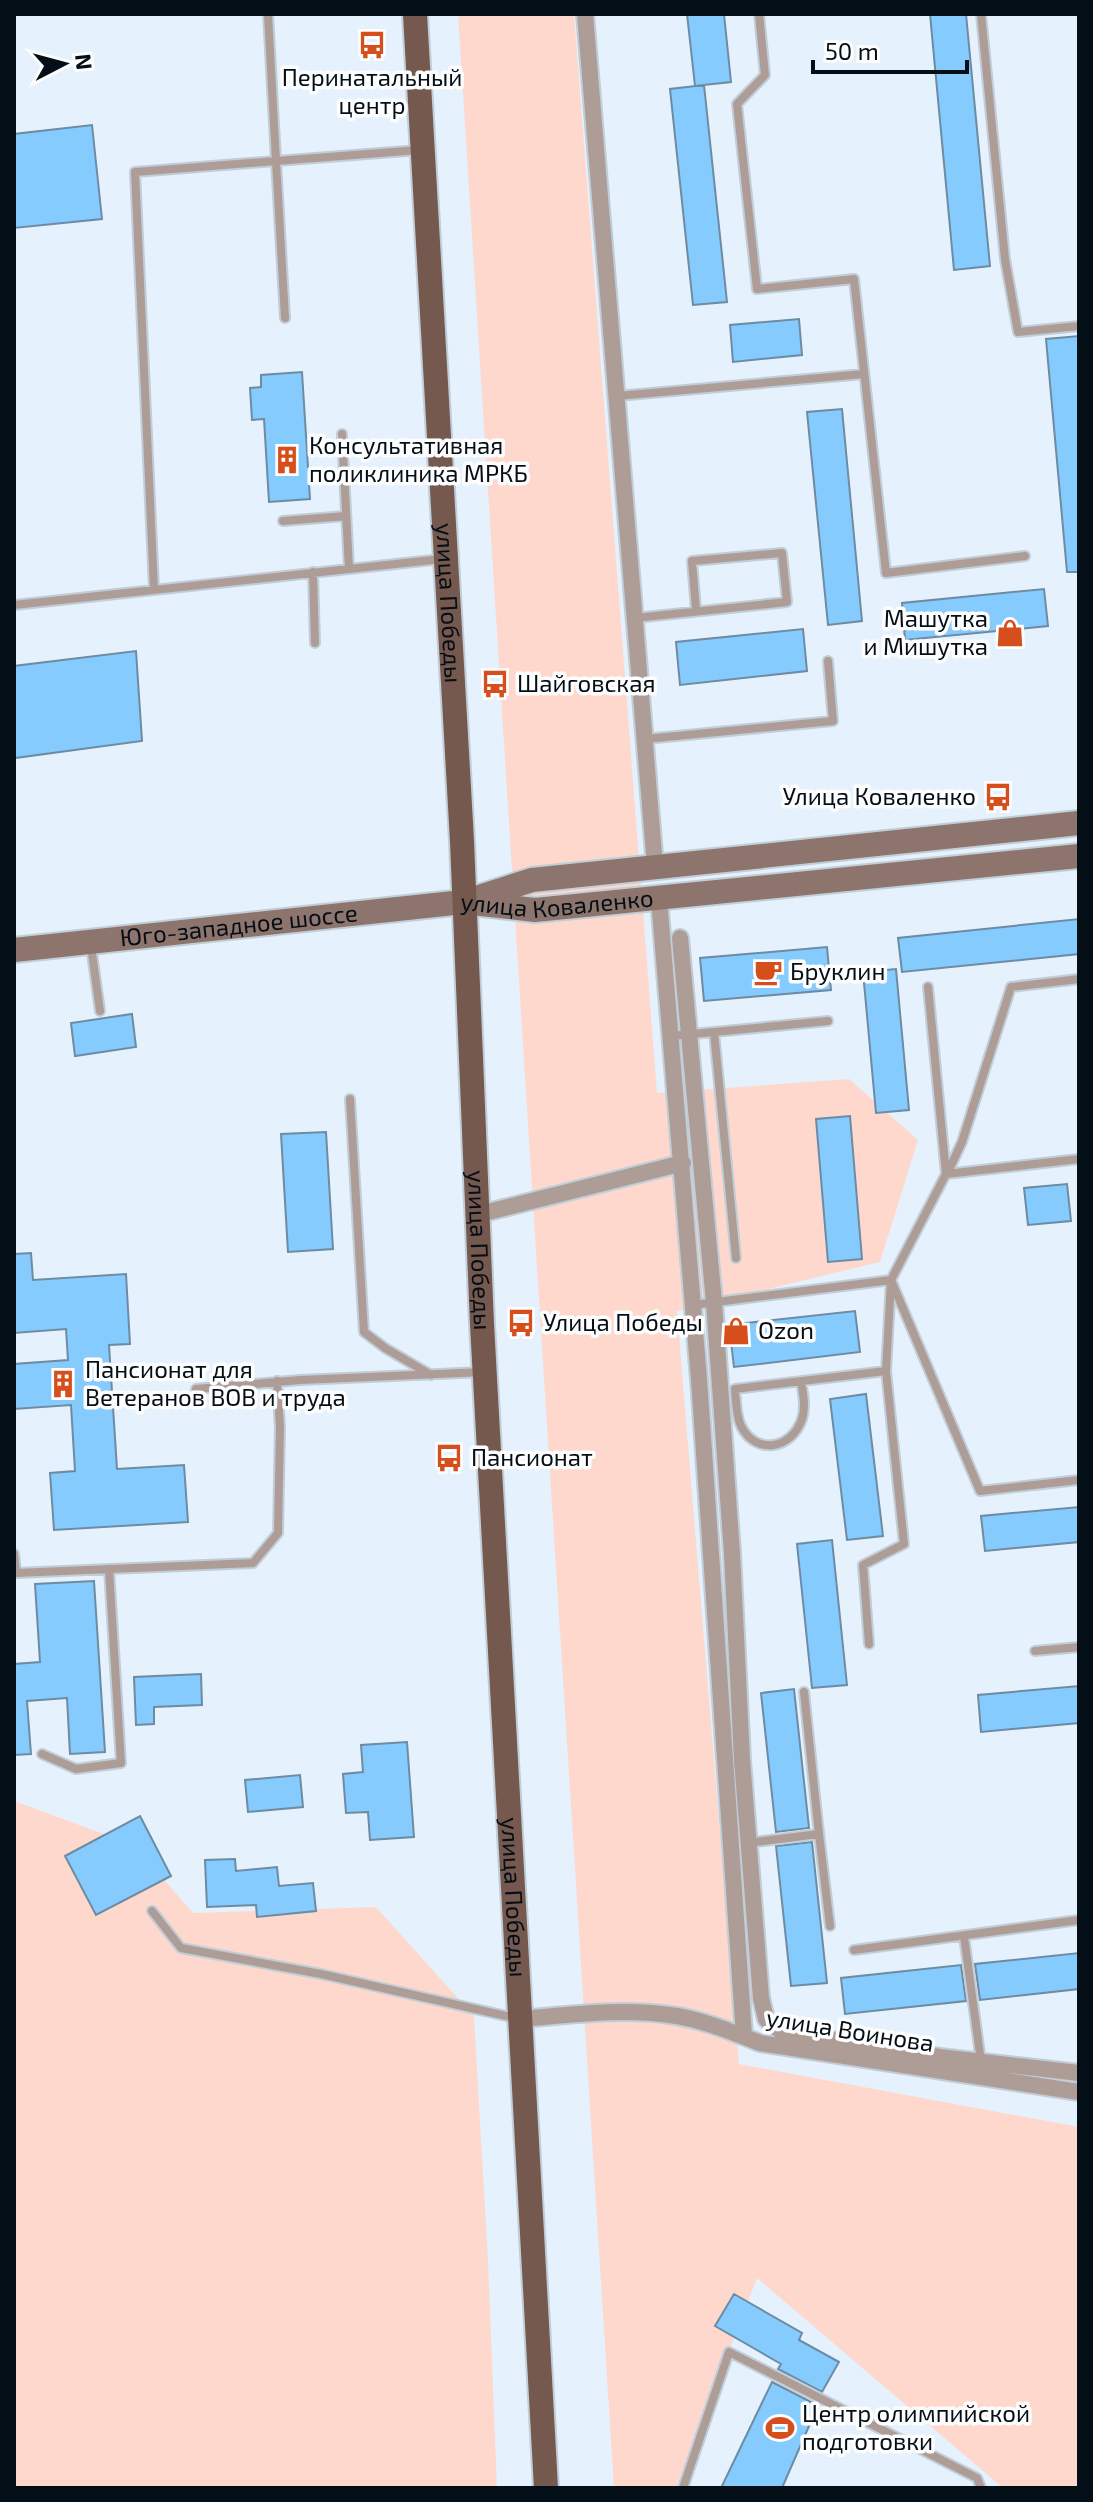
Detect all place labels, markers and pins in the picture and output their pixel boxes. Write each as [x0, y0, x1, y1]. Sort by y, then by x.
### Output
bus stop icon: Перинатальный центр [357, 30, 387, 60]
place label: Перинатальный центр [282, 62, 462, 119]
place label: Консультативная поликлиника МРКБ [309, 430, 528, 487]
building icon: Консультативная поликлиника МРКБ [272, 445, 302, 475]
place label: Машутка и Мишутка [863, 603, 988, 661]
shop icon: Машутка и Мишутка [995, 618, 1025, 648]
place label: Шайговская [517, 668, 655, 697]
bus stop icon: Шайговская [480, 669, 510, 699]
place label: Улица Коваленко [782, 781, 976, 810]
bus stop icon: Улица Коваленко [983, 782, 1013, 812]
place label: Бруклин [790, 956, 885, 986]
cafe icon: Бруклин [753, 957, 783, 987]
place label: Улица Победы [543, 1307, 703, 1336]
bus stop icon: Улица Победы [506, 1308, 536, 1338]
place label: Ozon [758, 1315, 814, 1344]
shop icon: Ozon [721, 1316, 751, 1346]
place label: Пансионат для Ветеранов ВОВ и труда [85, 1354, 346, 1412]
building icon: Пансионат для Ветеранов ВОВ и труда [48, 1369, 78, 1399]
place label: Пансионат [471, 1442, 593, 1471]
bus stop icon: Пансионат [434, 1443, 464, 1473]
place label: Центр олимпийской подготовки [802, 2398, 1030, 2455]
sports icon: Центр олимпийской подготовки [765, 2413, 795, 2443]

